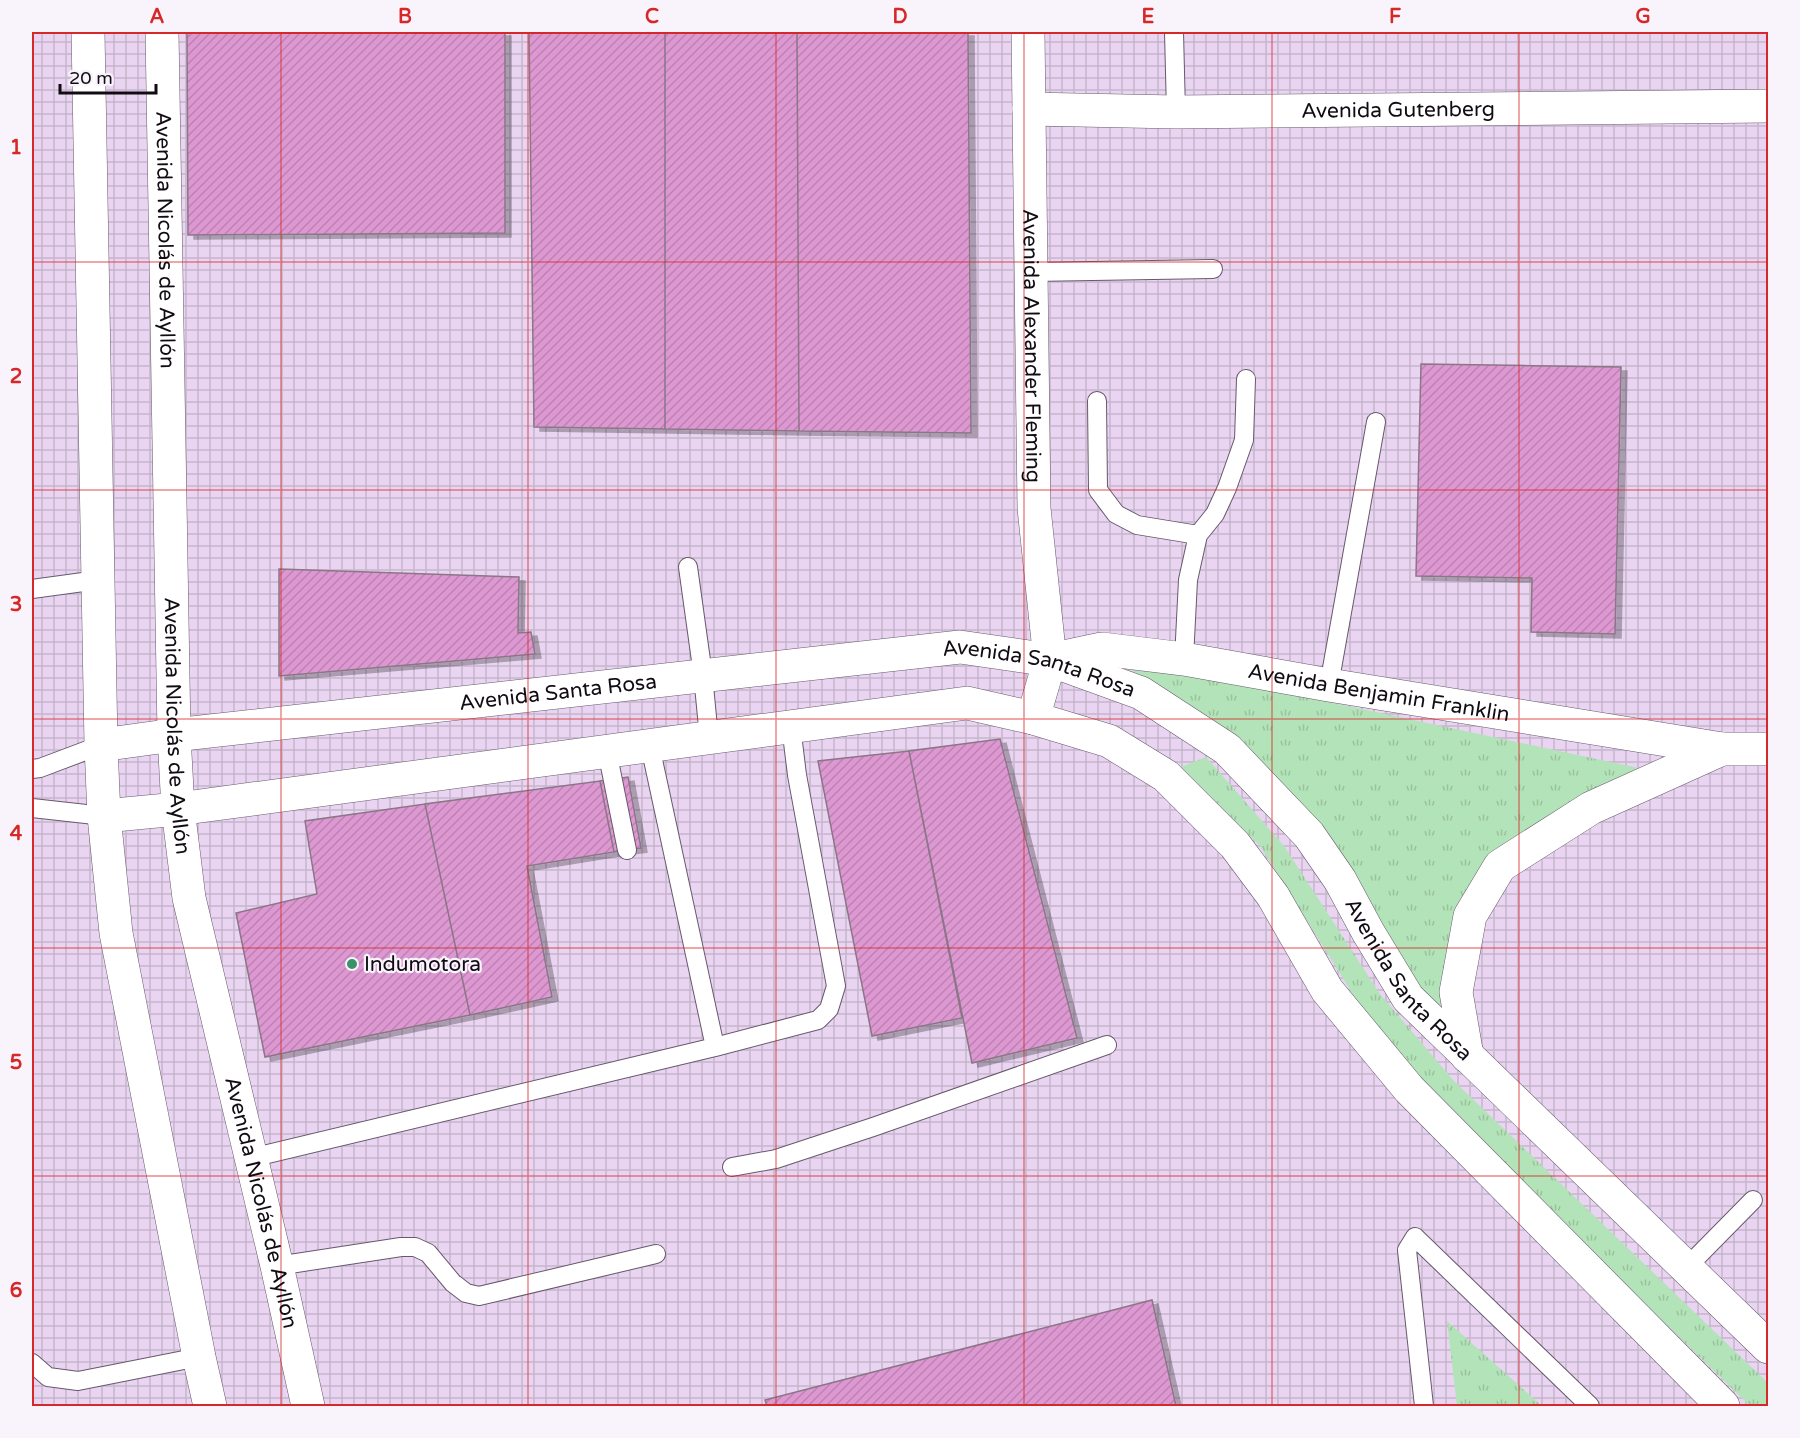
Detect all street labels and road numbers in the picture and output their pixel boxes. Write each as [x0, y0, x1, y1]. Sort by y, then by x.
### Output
street label: Avenida Gutenberg [1301, 97, 1495, 124]
street label: Avenida Nicolás de Ayllón [150, 111, 180, 369]
street label: Avenida Alexander Fleming [1017, 209, 1046, 483]
street label: Avenida Nicolás de Ayllón [159, 597, 196, 856]
street label: Avenida Santa Rosa [941, 635, 1138, 703]
street label: Avenida Benjamin Franklin [1246, 659, 1512, 727]
street label: Avenida Santa Rosa [458, 669, 658, 716]
street label: Avenida Santa Rosa [1339, 894, 1477, 1066]
street label: Avenida Nicolás de Ayllón [219, 1074, 302, 1331]

